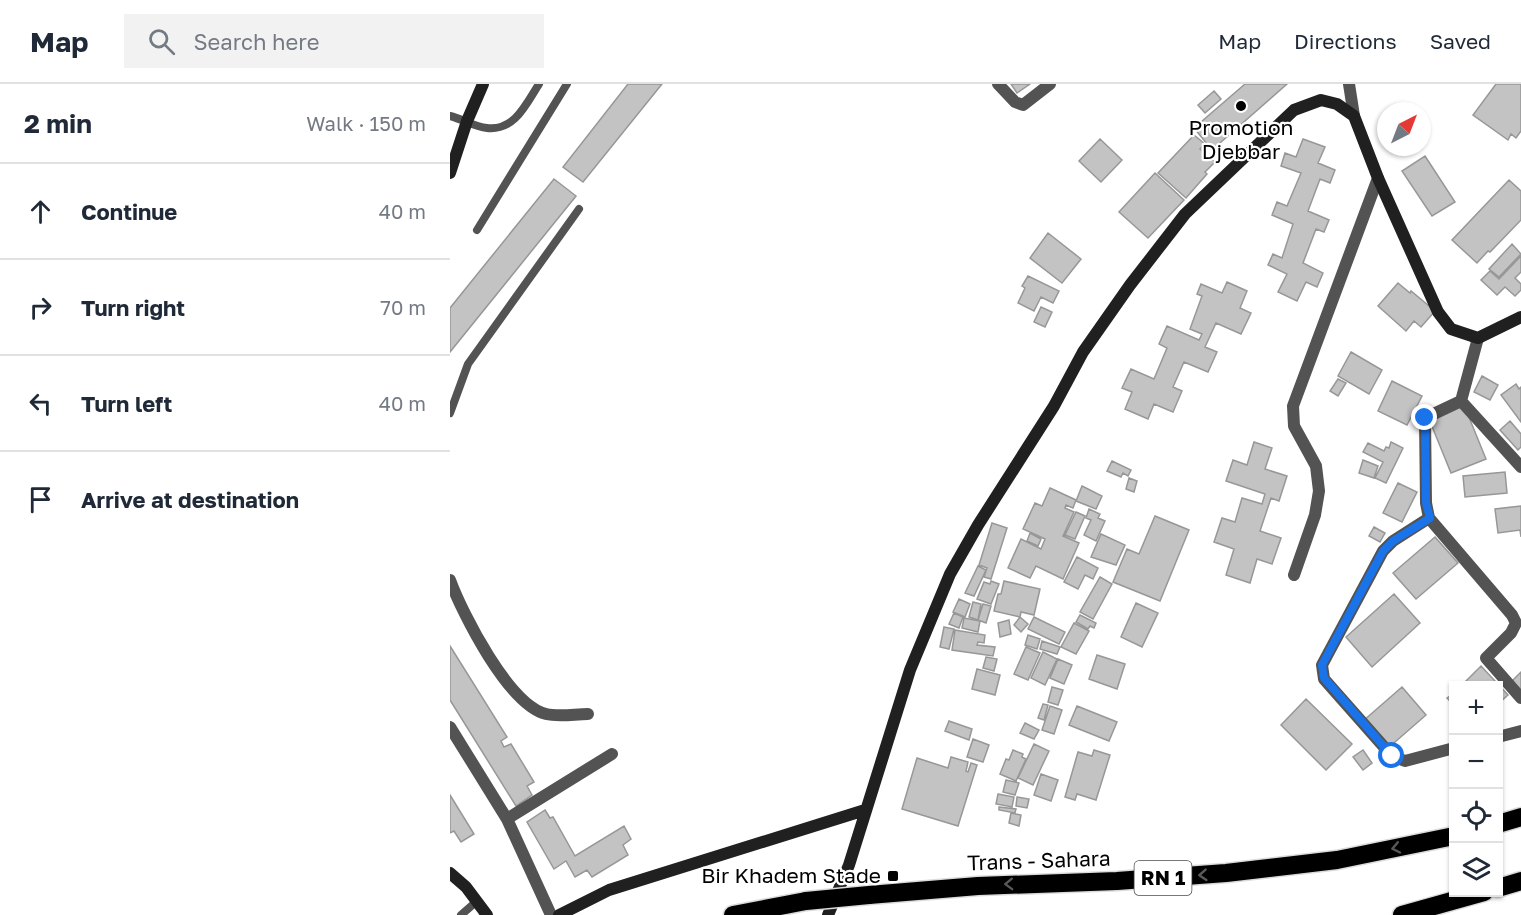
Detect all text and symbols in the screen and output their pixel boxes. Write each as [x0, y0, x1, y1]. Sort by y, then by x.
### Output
search box [124, 14, 544, 68]
text: Map [30, 25, 88, 58]
icon: search [145, 25, 178, 58]
text: Search here [193, 28, 319, 55]
text: Map [1218, 28, 1261, 54]
text: Directions [1294, 28, 1397, 54]
text: Saved [1430, 28, 1491, 54]
marker: Promotion Djebbar [1234, 99, 1248, 113]
north arrow [1377, 102, 1431, 156]
text: 2 min [24, 108, 92, 139]
text: Walk · 150 m [306, 111, 426, 135]
place label: Promotion Djebbar [1188, 114, 1294, 164]
icon: ahead [24, 195, 57, 228]
text: Continue [81, 198, 177, 225]
text: 40 m [379, 199, 426, 223]
icon: right [24, 291, 57, 324]
text: Turn right [81, 294, 185, 321]
text: 70 m [380, 295, 426, 319]
icon: left [24, 387, 57, 420]
text: Turn left [81, 390, 172, 417]
text: 40 m [379, 391, 426, 415]
route end [1411, 404, 1437, 430]
icon: arrive [24, 483, 57, 516]
text: Arrive at destination [81, 486, 299, 513]
map controls [1449, 681, 1503, 897]
button: + [1449, 681, 1503, 735]
button: − [1449, 735, 1503, 789]
route start [1378, 742, 1404, 768]
button: locate [1449, 789, 1503, 843]
one-way arrow [1391, 841, 1401, 854]
button: layers [1449, 843, 1503, 897]
street label: Trans - Sahara [967, 845, 1111, 875]
road number: RN 1 [1134, 861, 1192, 895]
place label: Bir Khadem Stade [701, 862, 881, 888]
one-way arrow [1199, 868, 1208, 881]
marker: Bir Khadem Stade [886, 869, 900, 883]
one-way arrow [1004, 878, 1013, 891]

